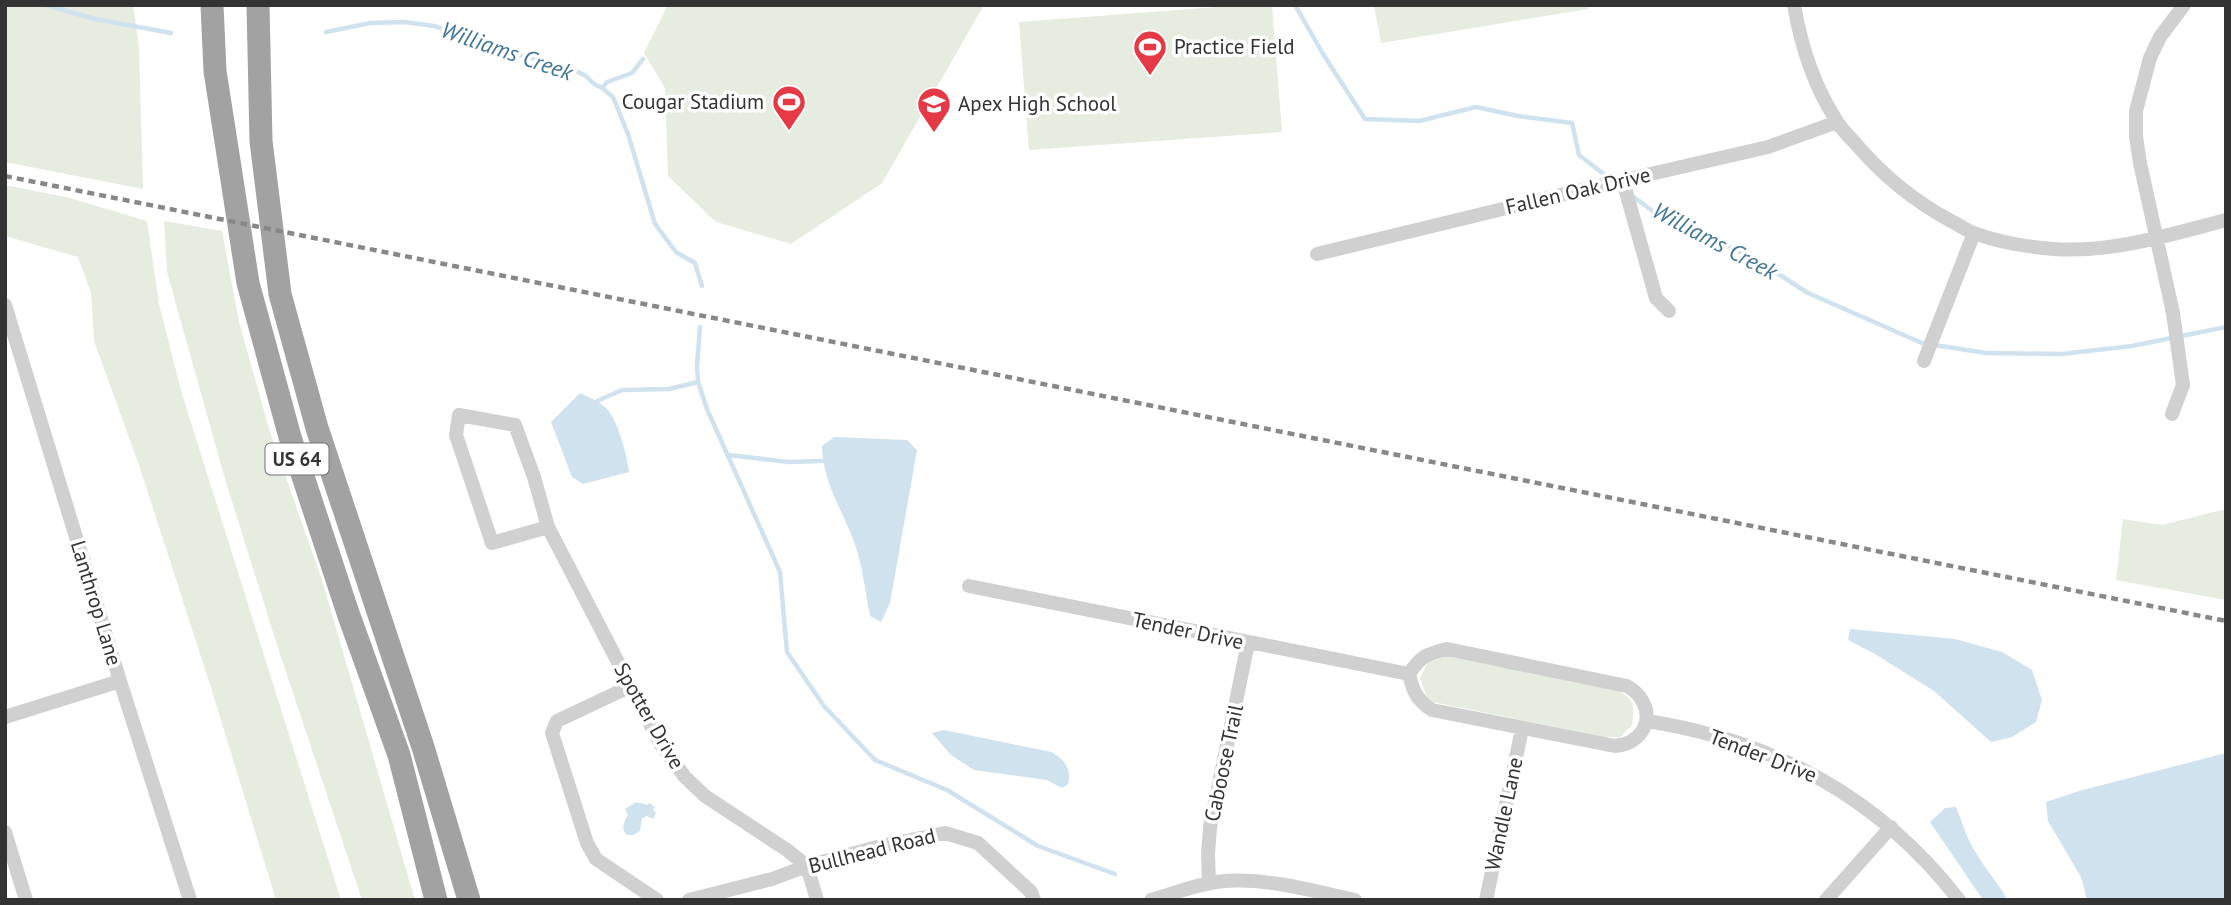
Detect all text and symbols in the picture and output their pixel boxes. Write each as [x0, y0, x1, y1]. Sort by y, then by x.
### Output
water label: Williams Creek [437, 14, 578, 87]
sports icon: Practice Field [1131, 28, 1169, 77]
place label: Practice Field [1174, 33, 1295, 60]
sports icon: Cougar Stadium [770, 83, 808, 132]
school or university icon: Apex High School [915, 85, 953, 134]
place label: Cougar Stadium [622, 88, 764, 115]
place label: Apex High School [958, 90, 1117, 117]
street label: Fallen Oak Drive [1503, 161, 1653, 220]
water label: Williams Creek [1648, 195, 1784, 286]
road number: US 64 [266, 444, 328, 474]
street label: Lanthrop Lane [65, 537, 128, 669]
street label: Tender Drive [1130, 606, 1246, 655]
street label: Spotter Drive [608, 658, 691, 774]
street label: Caboose Trail [1198, 702, 1249, 824]
street label: Tender Drive [1706, 723, 1821, 788]
street label: Wandle Lane [1478, 755, 1529, 873]
street label: Bullhead Road [806, 822, 938, 879]

